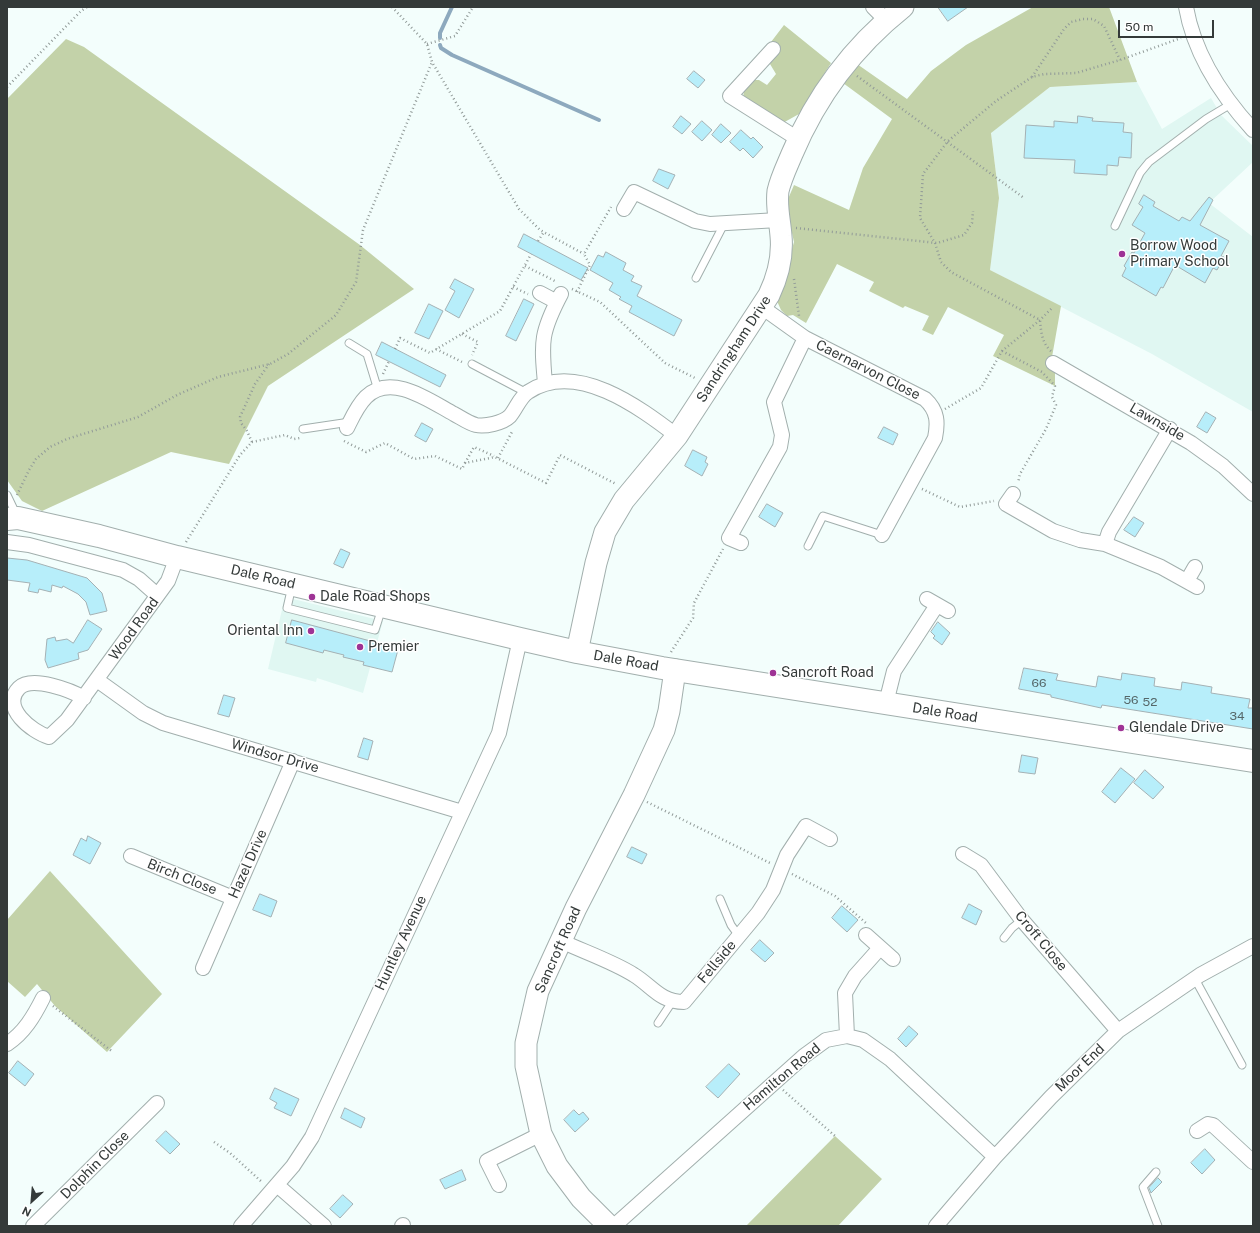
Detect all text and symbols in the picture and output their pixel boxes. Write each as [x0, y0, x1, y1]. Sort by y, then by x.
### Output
scale bar [1120, 12, 1216, 38]
text: 50 m [1125, 20, 1153, 34]
place label: Borrow Wood Primary School [1130, 238, 1229, 270]
marker: Borrow Wood Primary School [1117, 249, 1127, 259]
street label: Sandringham Drive [693, 292, 775, 406]
street label: Caernarvon Close [813, 336, 923, 404]
street label: Lawnside [1126, 399, 1188, 445]
street label: Dale Road [229, 561, 297, 593]
place label: Dale Road Shops [320, 589, 430, 605]
marker: Dale Road Shops [307, 592, 317, 602]
street label: Wood Road [106, 594, 162, 664]
place label: Oriental Inn [227, 623, 303, 639]
marker: Oriental Inn [306, 626, 316, 636]
place label: Premier [368, 639, 419, 655]
marker: Premier [355, 642, 365, 652]
street label: Dale Road [592, 647, 660, 675]
place label: Sancroft Road [781, 665, 874, 681]
marker: Sancroft Road [768, 668, 778, 678]
house number: 66 [1032, 676, 1046, 690]
house number: 56 [1123, 693, 1139, 707]
house number: 52 [1143, 695, 1157, 709]
street label: Dale Road [911, 700, 979, 726]
house number: 34 [1229, 709, 1245, 723]
place label: Glendale Drive [1129, 720, 1224, 736]
marker: Glendale Drive [1116, 723, 1126, 733]
street label: Windsor Drive [229, 735, 321, 777]
street label: Hazel Drive [225, 827, 271, 901]
street label: Birch Close [145, 855, 219, 899]
street label: Huntley Avenue [372, 893, 430, 993]
street label: Sancroft Road [531, 904, 585, 996]
street label: Croft Close [1011, 908, 1071, 974]
street label: Fellside [694, 937, 740, 987]
street label: Hamilton Road [740, 1040, 824, 1114]
street label: Moor End [1052, 1040, 1108, 1096]
street label: Dolphin Close [57, 1127, 133, 1203]
north arrow [12, 1181, 52, 1221]
text: N [20, 1205, 33, 1219]

